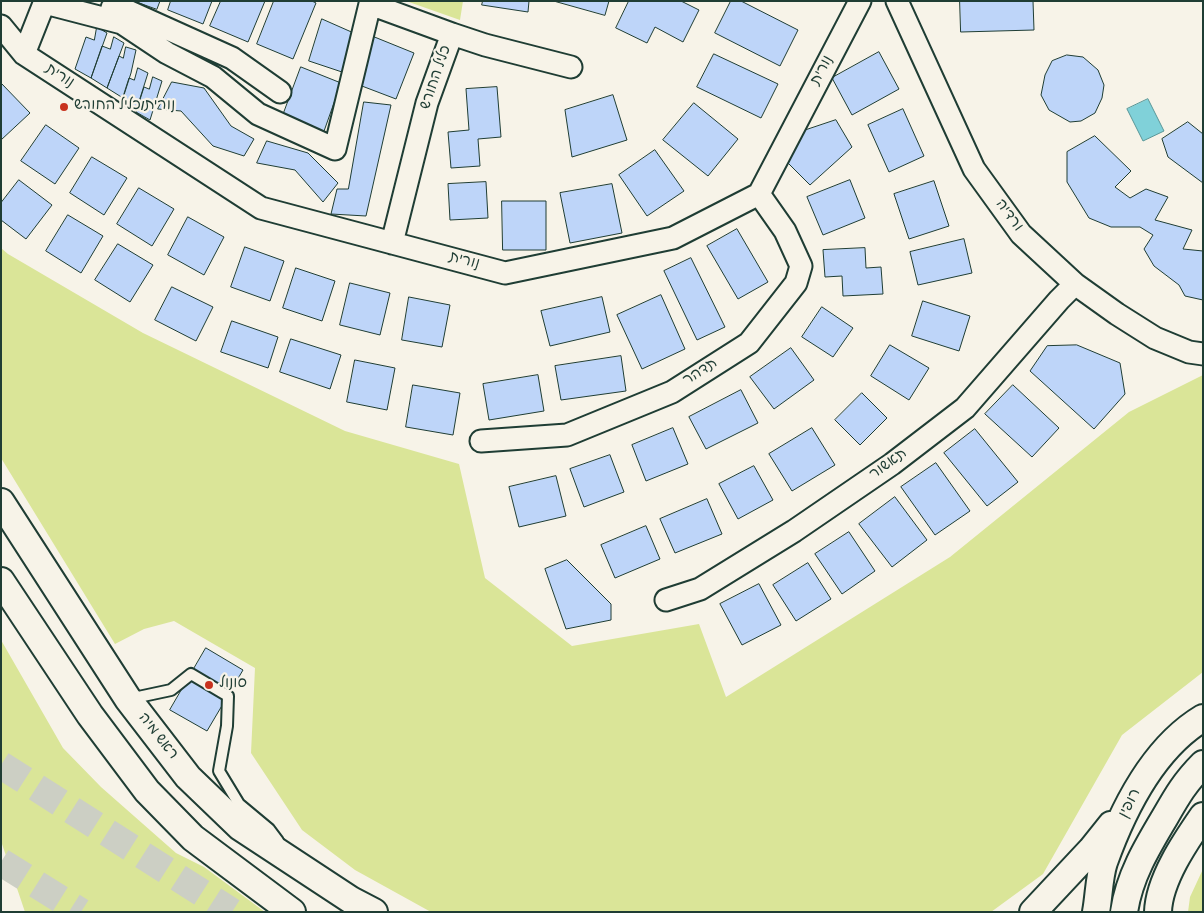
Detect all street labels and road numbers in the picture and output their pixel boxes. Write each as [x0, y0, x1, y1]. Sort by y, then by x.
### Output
street label: כליל החורש [418, 43, 456, 113]
street label: נורית [808, 53, 838, 89]
street label: נורית [41, 61, 77, 93]
street label: ורדיה [990, 196, 1026, 236]
street label: נורית [447, 249, 481, 275]
street label: תדהר [680, 355, 722, 391]
street label: תאשור [867, 445, 911, 485]
street label: ראש מיה [133, 710, 181, 764]
street label: רופין [1116, 786, 1146, 822]

